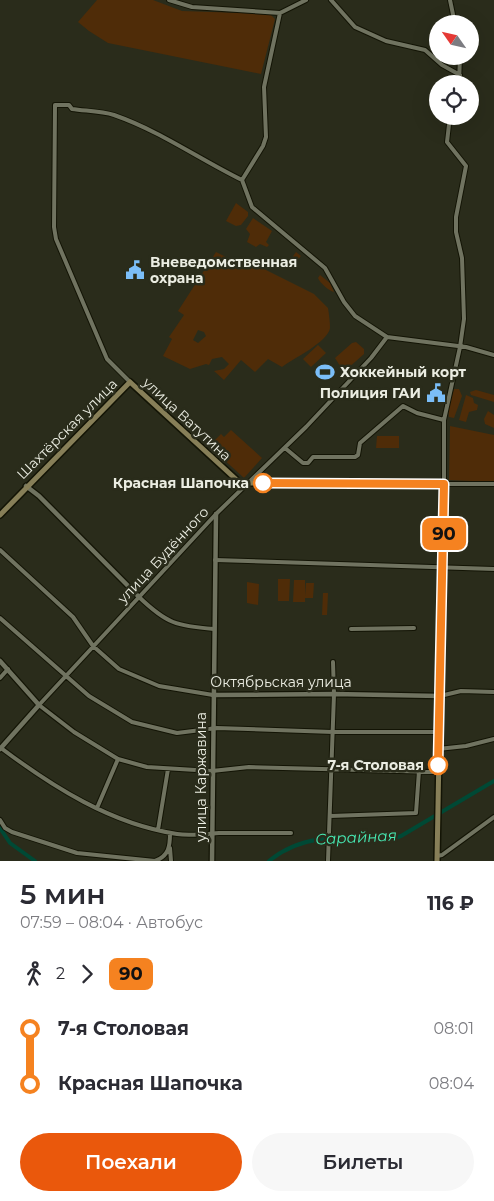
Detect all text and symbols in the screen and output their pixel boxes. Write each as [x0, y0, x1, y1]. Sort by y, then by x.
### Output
north arrow [429, 15, 479, 65]
map controls [429, 15, 479, 125]
button: locate [429, 75, 479, 125]
place label: Вневедомственная охрана [150, 253, 297, 287]
public building icon: Вневедомственная охрана [124, 259, 146, 281]
sports icon: Хоккейный корт [314, 361, 336, 383]
place label: Хоккейный корт [340, 363, 467, 381]
street label: улица Ватутина [138, 373, 235, 465]
street label: Шахтёрская улица [13, 375, 121, 483]
public building icon: Полиция ГАИ [425, 382, 447, 404]
place label: Полиция ГАИ [320, 384, 421, 402]
marker: Красная Шапочка [253, 473, 273, 493]
place label: Красная Шапочка [113, 474, 249, 492]
street label: улица Будённого [113, 503, 212, 608]
line badge: 90 [422, 518, 466, 550]
text: 90 [432, 523, 456, 545]
street label: Октябрьская улица [210, 673, 352, 691]
street label: улица Каржавина [192, 712, 210, 843]
marker: 7-я Столовая [428, 755, 448, 775]
place label: 7-я Столовая [328, 756, 424, 774]
water label: Сарайная [315, 825, 397, 849]
text: 5 мин [20, 877, 106, 911]
text: 116 ₽ [427, 892, 474, 915]
text: 07:59 – 08:04 · Автобус [20, 913, 203, 932]
icon: walk [20, 960, 48, 988]
icon: forward [73, 960, 101, 988]
text: 90 [119, 963, 143, 985]
text: 2 [56, 964, 65, 983]
text: 7-я Столовая [58, 1017, 189, 1040]
text: 08:01 [433, 1019, 474, 1038]
text: Красная Шапочка [58, 1072, 243, 1095]
text: 08:04 [429, 1074, 474, 1093]
button: Поехали [20, 1133, 242, 1191]
button: Билеты [252, 1133, 474, 1191]

